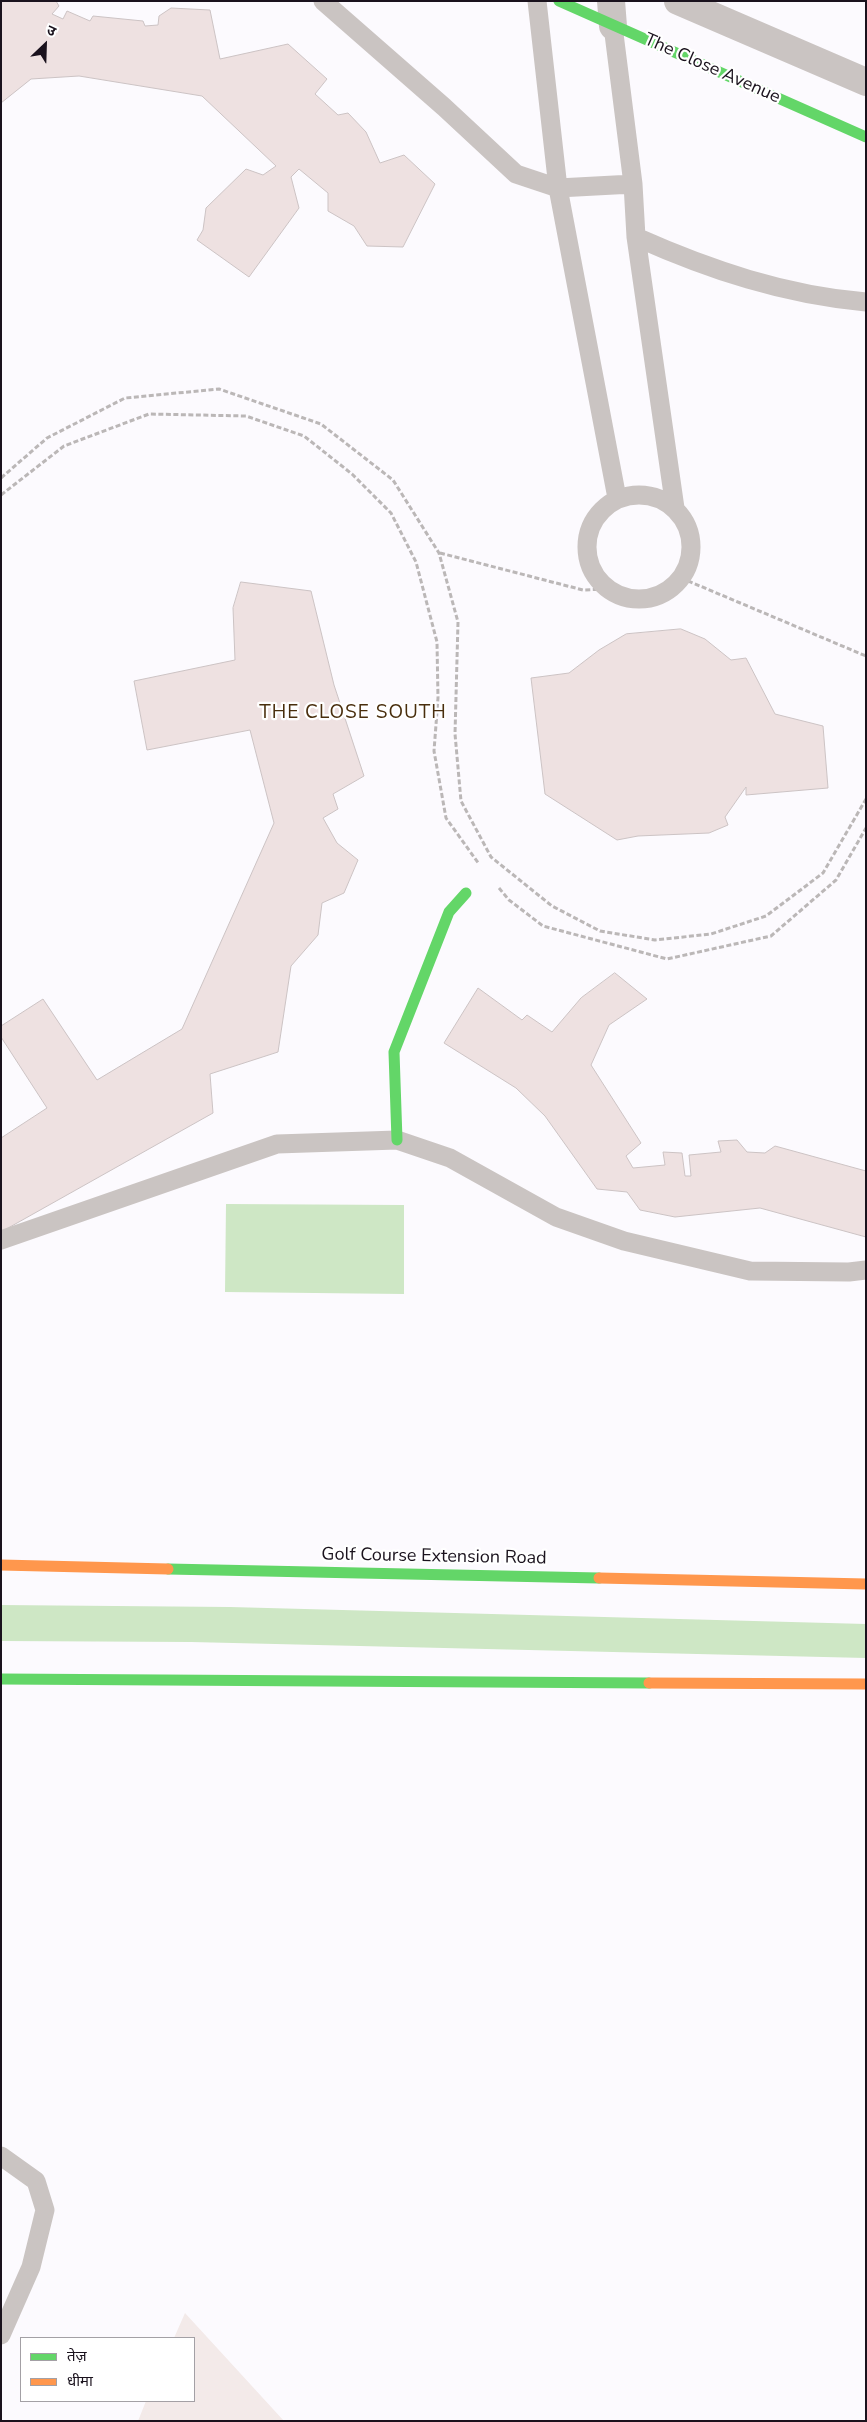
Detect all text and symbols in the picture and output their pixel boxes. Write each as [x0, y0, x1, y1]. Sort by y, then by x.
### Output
north arrow [20, 20, 70, 70]
text: उ [44, 20, 59, 41]
street label: The Close Avenue [641, 29, 783, 109]
district label: THE CLOSE SOUTH [257, 702, 449, 724]
street label: Golf Course Extension Road [321, 1544, 547, 1570]
legend [20, 2337, 195, 2402]
text: तेज़ [67, 2346, 87, 2366]
text: धीमा [67, 2371, 93, 2391]

